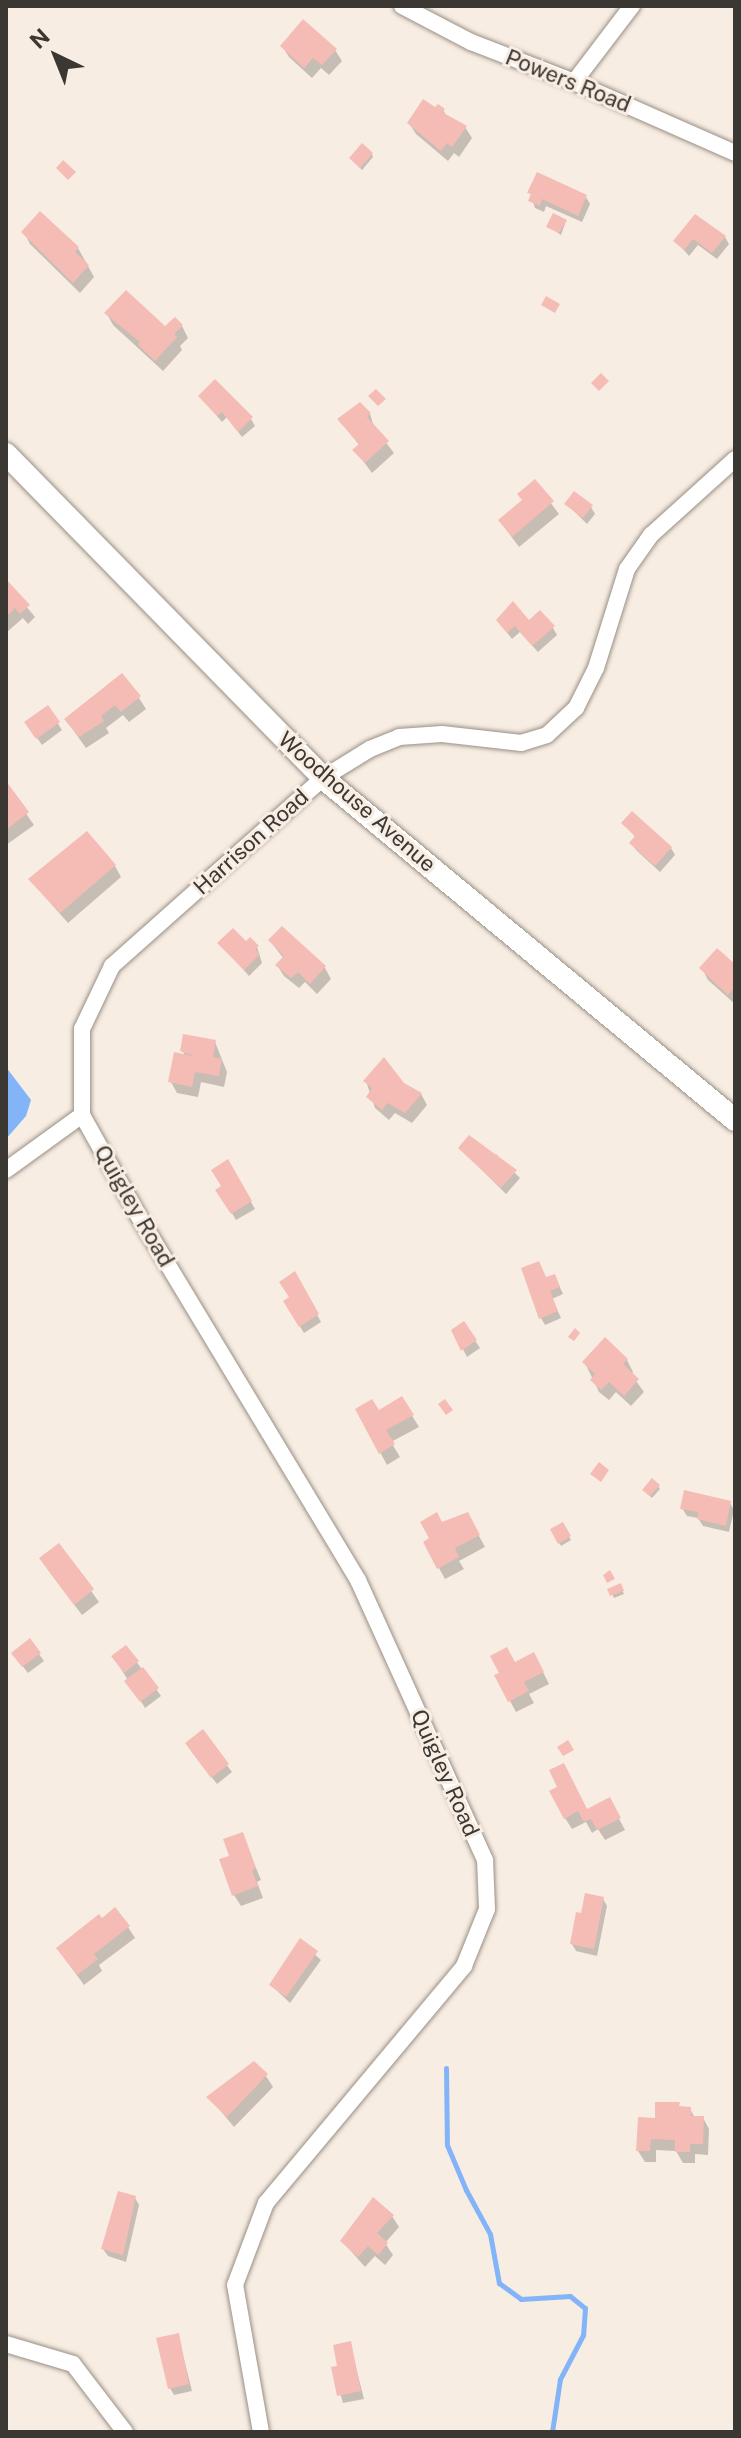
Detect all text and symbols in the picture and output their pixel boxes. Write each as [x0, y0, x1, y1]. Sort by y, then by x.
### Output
north arrow [16, 16, 96, 96]
text: N [24, 23, 55, 54]
street label: Powers Road [502, 44, 634, 118]
street label: Woodhouse Avenue [273, 726, 441, 878]
street label: Harrison Road [188, 784, 314, 900]
street label: Quigley Road [89, 1140, 179, 1272]
street label: Quigley Road [405, 1705, 485, 1841]

